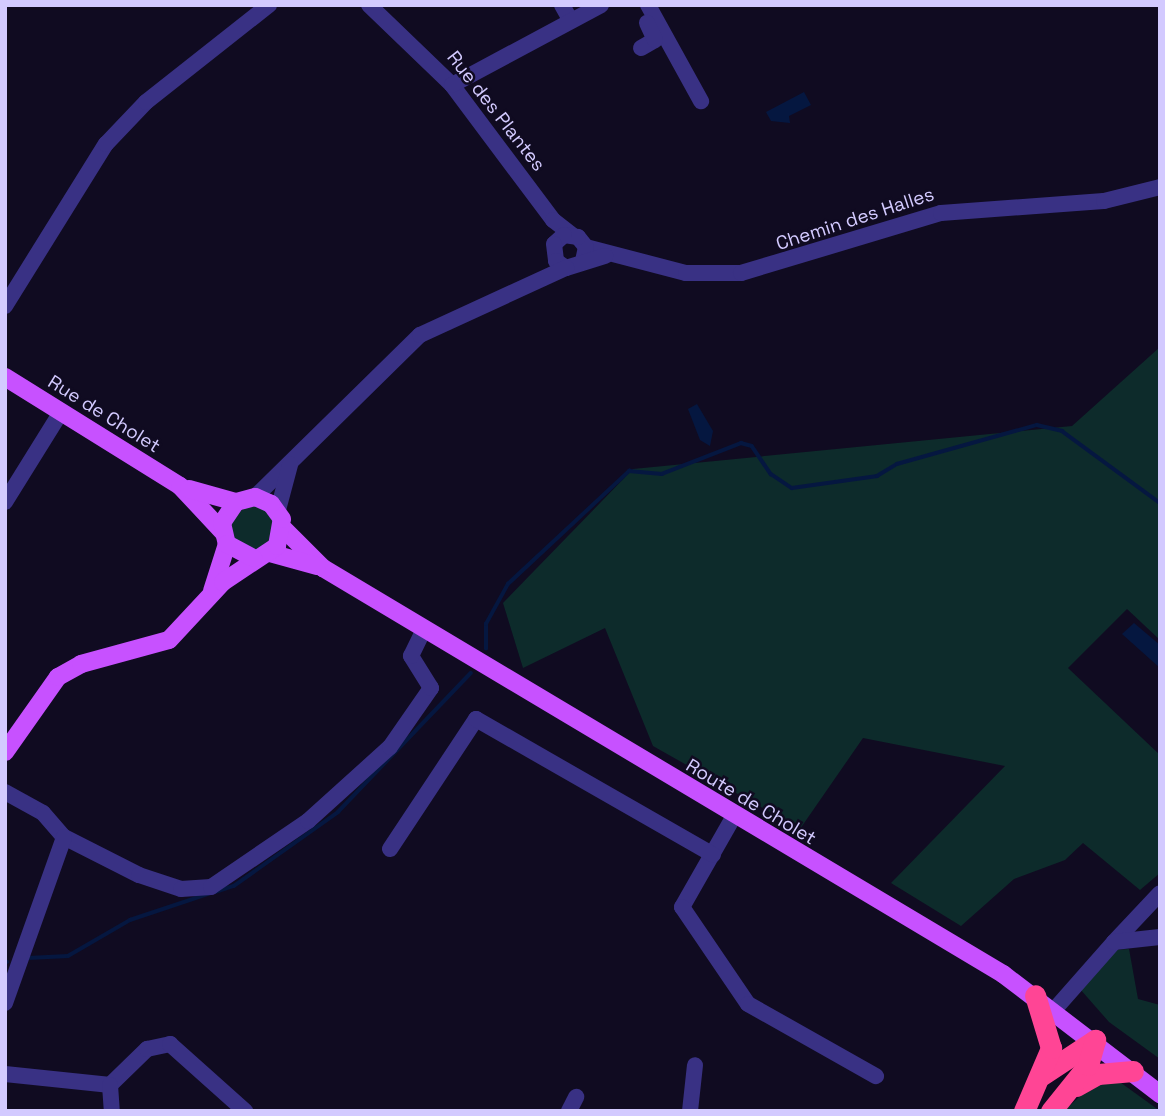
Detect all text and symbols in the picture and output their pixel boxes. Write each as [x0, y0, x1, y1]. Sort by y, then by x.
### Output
street label: Rue des Plantes [442, 46, 550, 176]
street label: Chemin des Halles [773, 183, 937, 255]
street label: Rue de Cholet [44, 370, 164, 458]
street label: Route de Cholet [682, 754, 820, 850]

